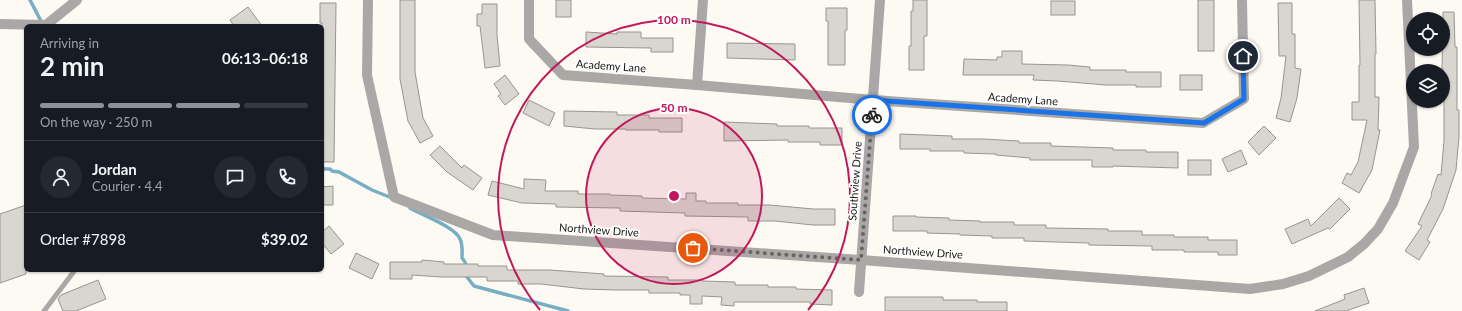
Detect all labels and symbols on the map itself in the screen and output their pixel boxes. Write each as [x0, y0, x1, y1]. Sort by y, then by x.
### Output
text: 100 m [657, 12, 691, 27]
pin [1226, 39, 1260, 73]
street label: Academy Lane [576, 57, 647, 74]
street label: Academy Lane [988, 90, 1059, 107]
courier [852, 95, 892, 135]
text: 50 m [661, 100, 687, 115]
street label: Southview Drive [845, 141, 864, 221]
centre of rings [667, 189, 681, 203]
street label: Northview Drive [559, 220, 640, 239]
pin [676, 231, 710, 265]
street label: Northview Drive [883, 242, 964, 261]

